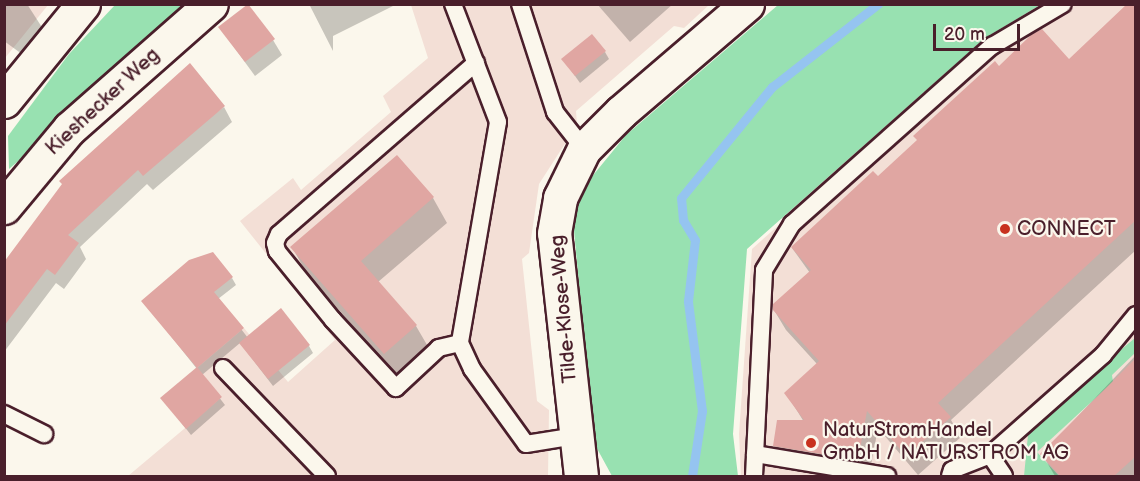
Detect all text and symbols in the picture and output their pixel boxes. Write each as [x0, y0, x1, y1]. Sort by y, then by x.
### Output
scale bar [936, 12, 1023, 50]
text: 20 m [944, 24, 985, 45]
street label: Kieshecker Weg [41, 43, 165, 161]
place label: CONNECT [1017, 217, 1116, 241]
marker: CONNECT [998, 222, 1012, 236]
street label: Tilde-Klose-Weg [546, 234, 582, 384]
place label: NaturStromHandel GmbH / NATURSTROM AG [823, 419, 1069, 466]
marker: NaturStromHandel GmbH / NATURSTROM AG [804, 436, 818, 450]

